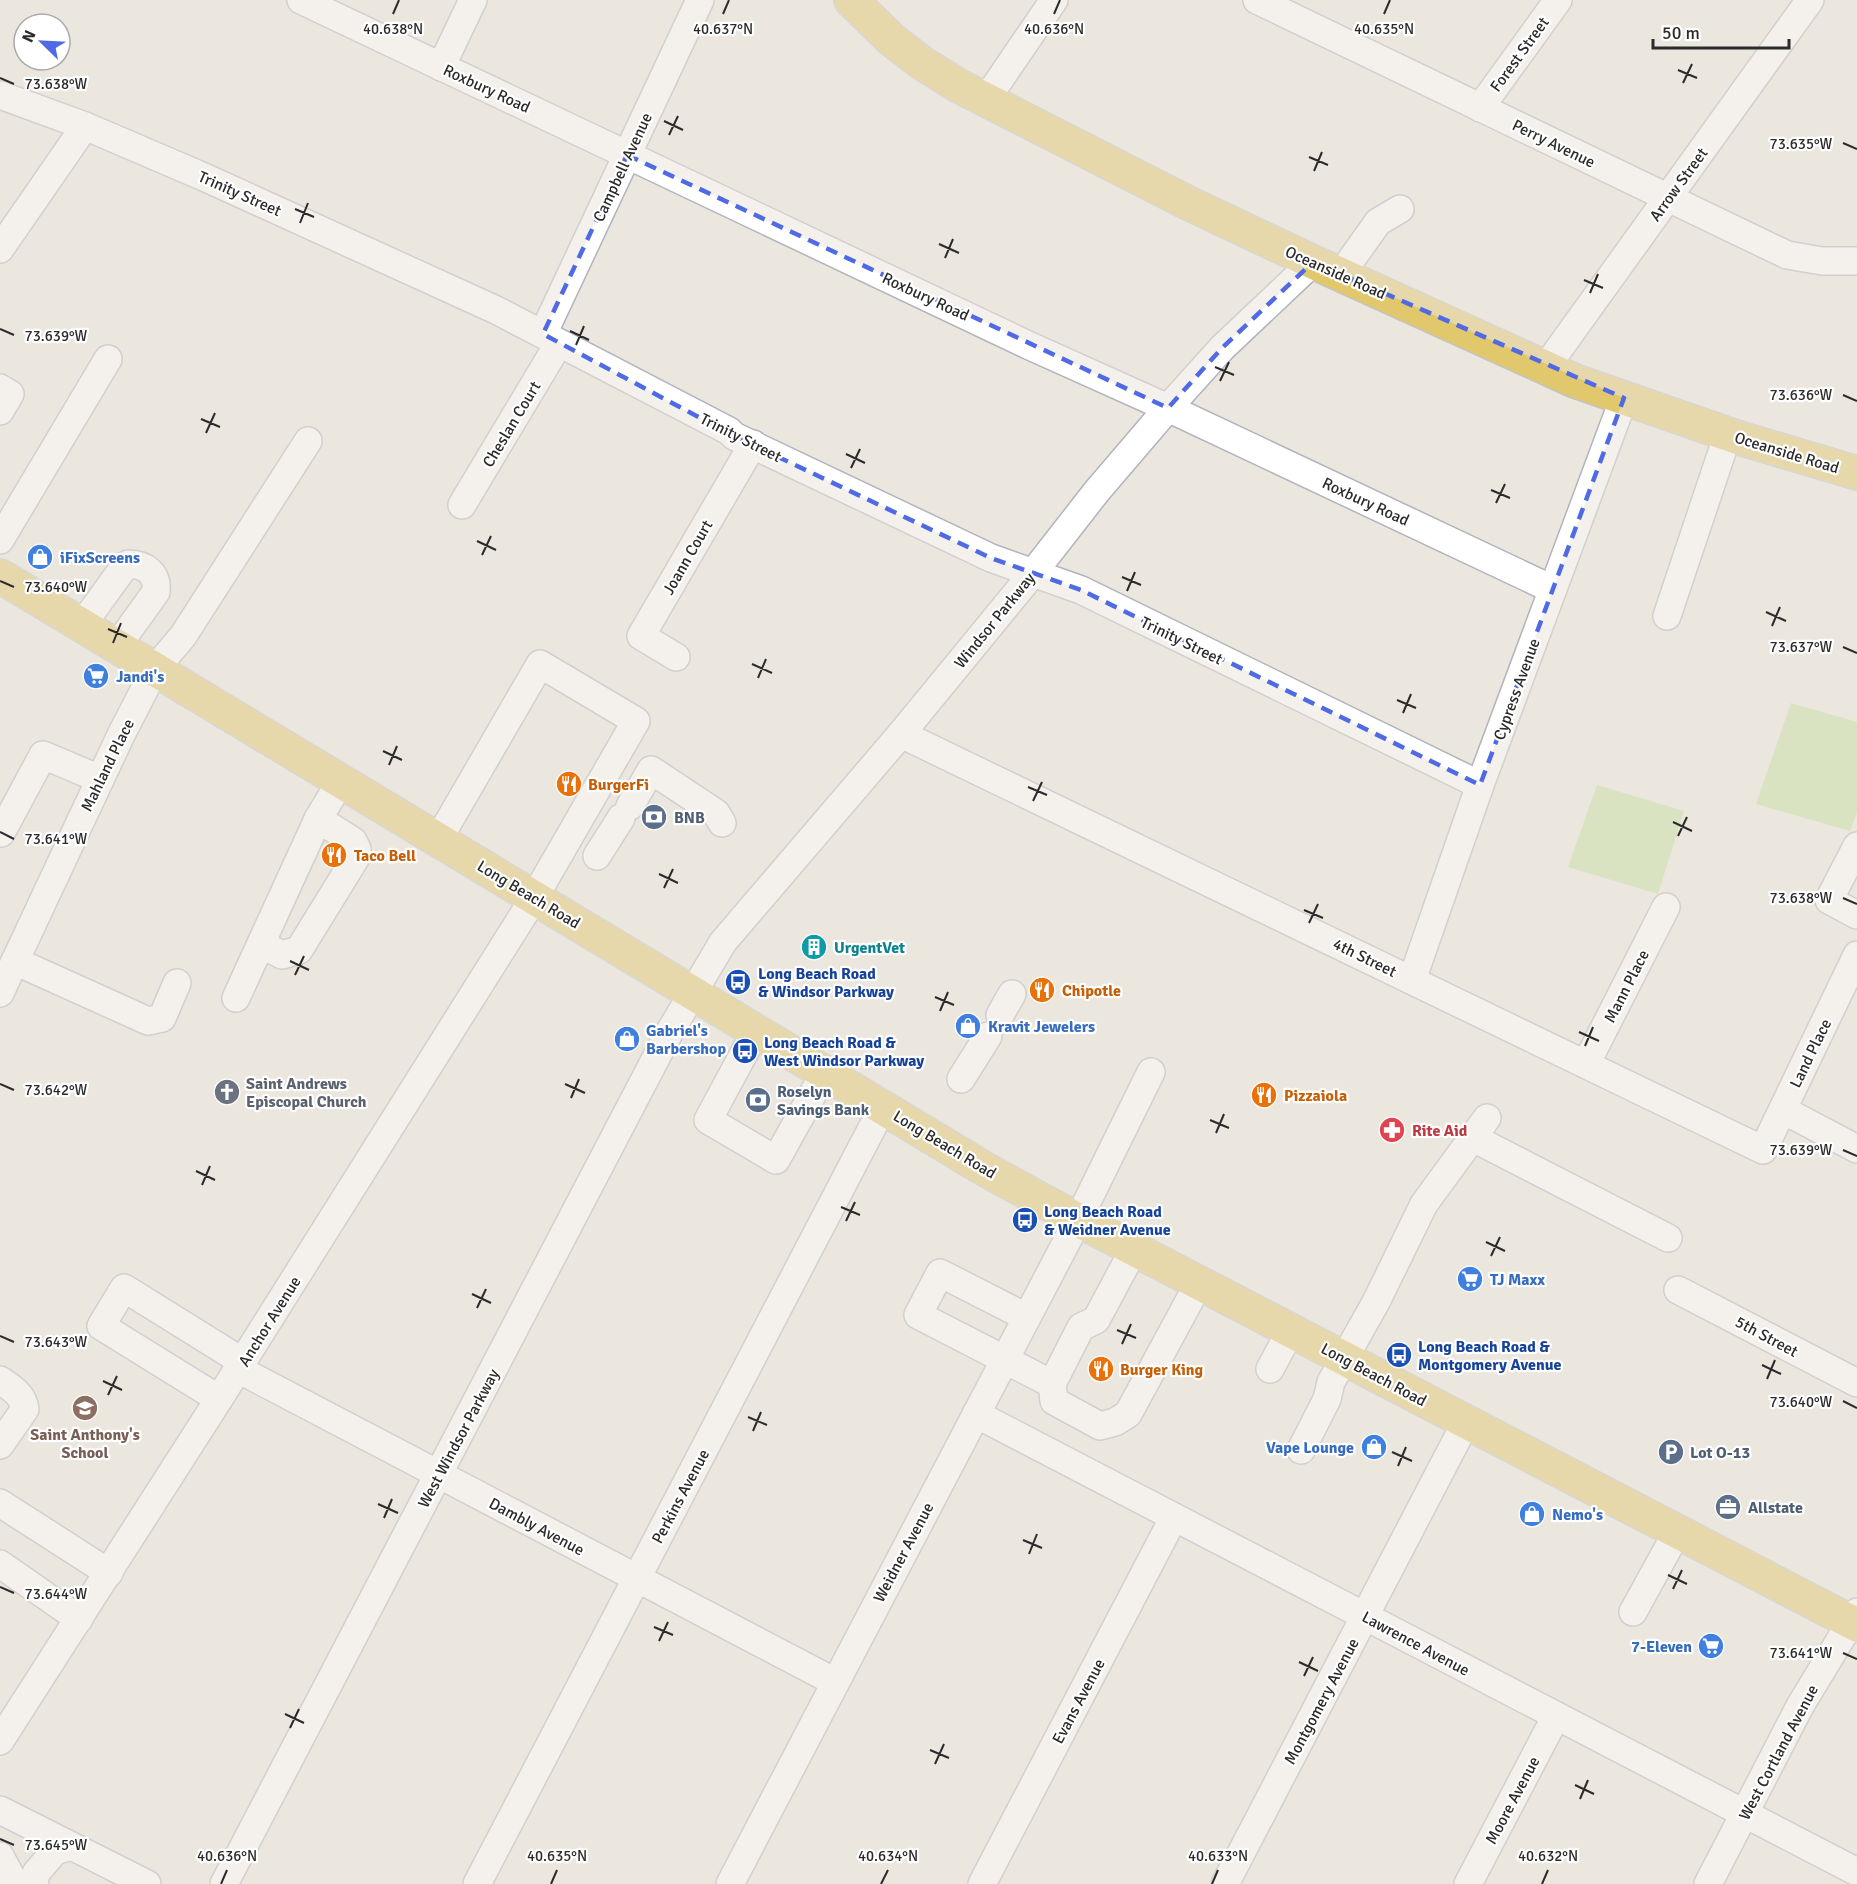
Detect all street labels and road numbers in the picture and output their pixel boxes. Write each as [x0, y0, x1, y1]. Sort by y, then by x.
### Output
street label: Forest Street [1486, 13, 1554, 96]
street label: Roxbury Road [440, 60, 533, 118]
street label: Campbell Avenue [589, 110, 657, 225]
street label: Perry Avenue [1509, 115, 1598, 173]
street label: Arrow Street [1645, 144, 1712, 225]
street label: Trinity Street [195, 167, 285, 221]
street label: Oceanside Road [1282, 242, 1389, 304]
street label: Roxbury Road [879, 268, 972, 326]
street label: Cheslan Court [478, 378, 546, 471]
street label: Trinity Street [696, 409, 785, 467]
street label: Oceanside Road [1732, 428, 1841, 478]
street label: Roxbury Road [1319, 473, 1412, 531]
street label: Joann Court [658, 516, 717, 598]
street label: Windsor Parkway [950, 568, 1040, 673]
street label: Trinity Street [1137, 612, 1226, 670]
street label: Cypress Avenue [1489, 636, 1545, 743]
street label: Mahland Place [77, 716, 139, 815]
street label: Long Beach Road [473, 856, 584, 933]
street label: 4th Street [1330, 934, 1400, 982]
street label: Mann Place [1600, 947, 1654, 1026]
street label: Land Place [1786, 1016, 1836, 1091]
street label: Long Beach Road [889, 1106, 1000, 1183]
street label: Anchor Avenue [234, 1273, 305, 1370]
street label: 5th Street [1732, 1312, 1802, 1362]
street label: Long Beach Road [1317, 1339, 1430, 1411]
street label: West Windsor Parkway [414, 1365, 504, 1511]
street label: Perkins Avenue [648, 1446, 714, 1547]
street label: Dambly Avenue [485, 1493, 588, 1560]
street label: Weidner Avenue [869, 1499, 939, 1606]
street label: Lawrence Avenue [1358, 1607, 1473, 1681]
street label: Montgomery Avenue [1280, 1635, 1364, 1768]
street label: Evans Avenue [1048, 1656, 1110, 1747]
street label: West Cortland Avenue [1735, 1681, 1823, 1824]
street label: Moore Avenue [1481, 1753, 1544, 1848]

